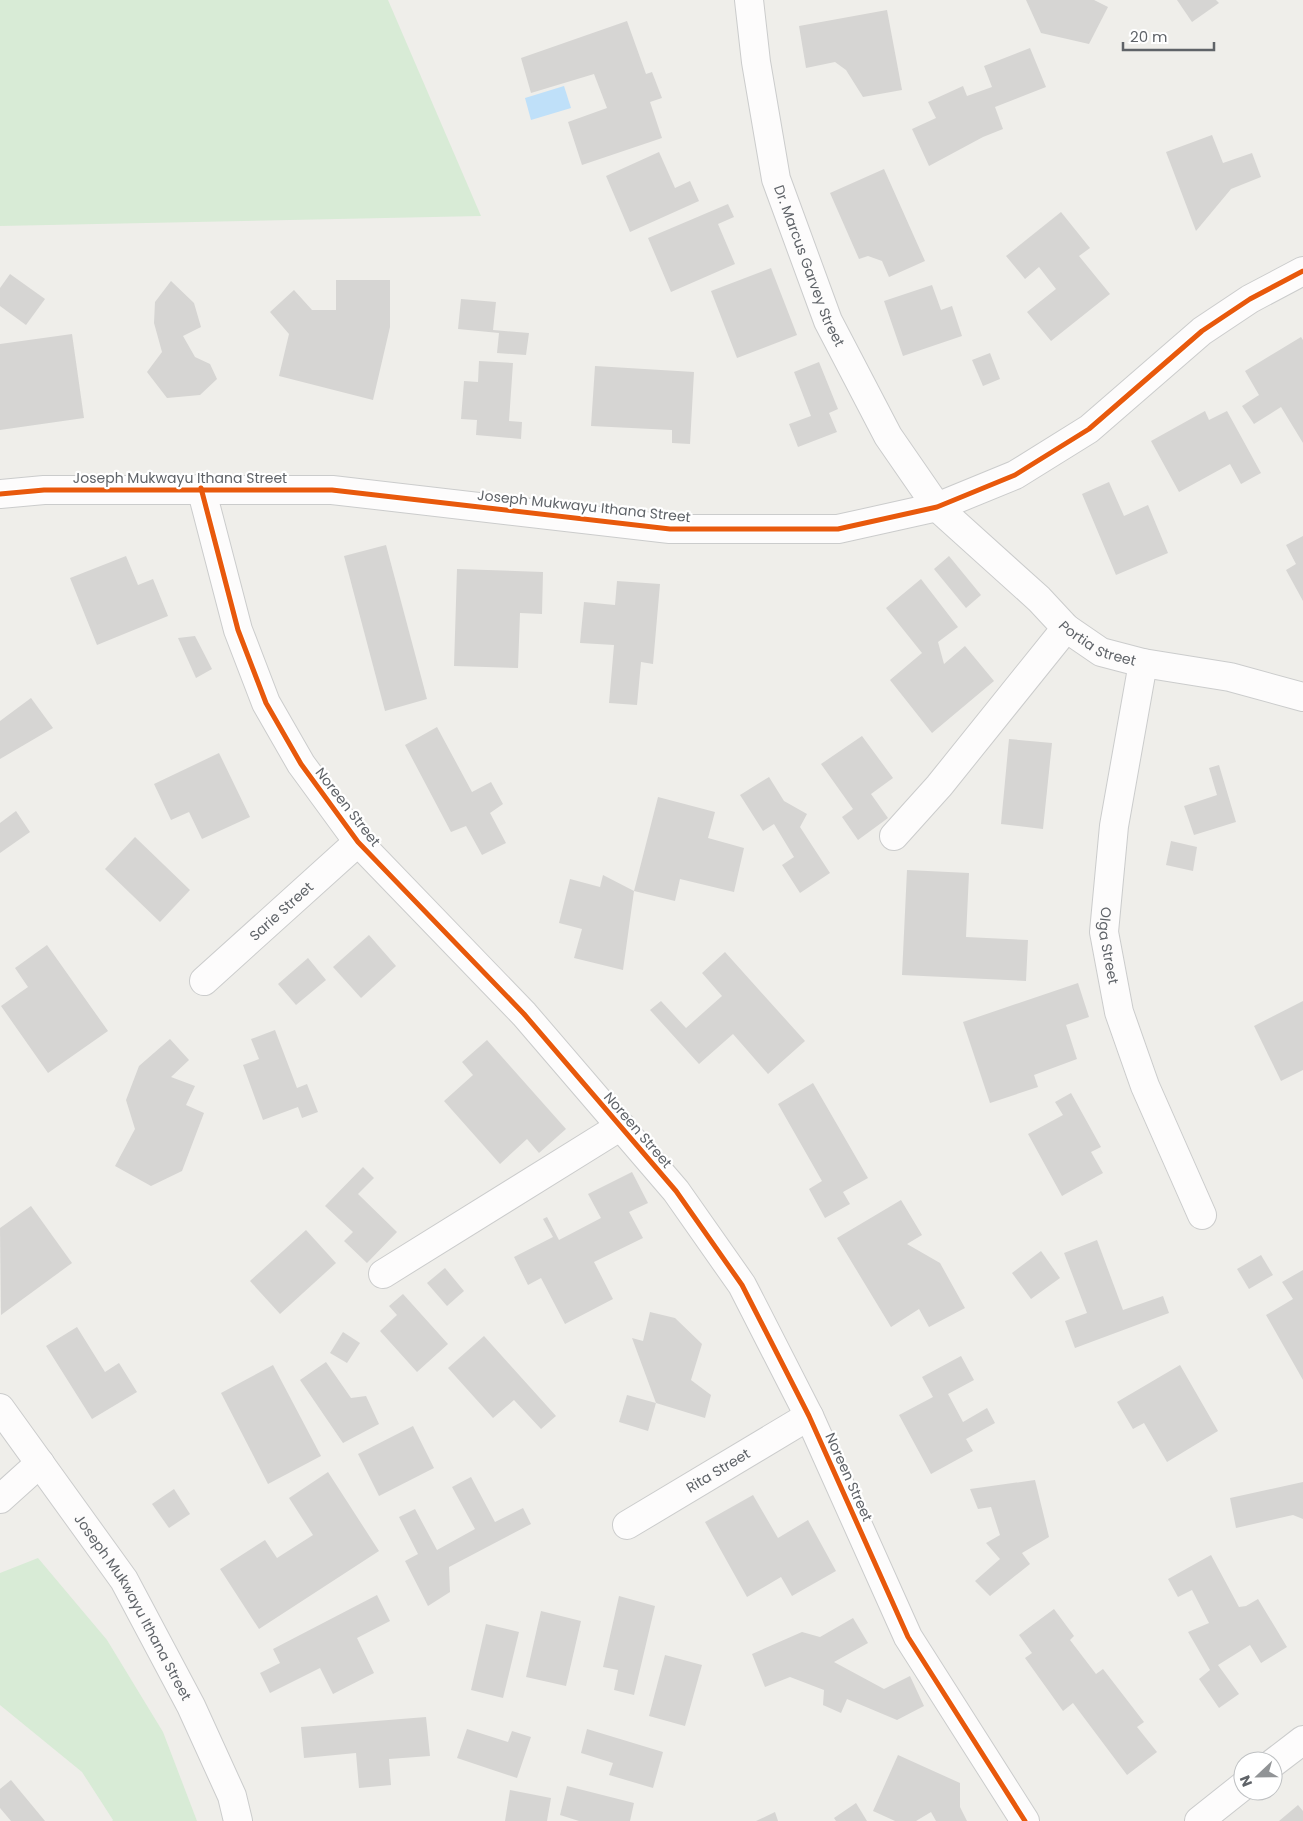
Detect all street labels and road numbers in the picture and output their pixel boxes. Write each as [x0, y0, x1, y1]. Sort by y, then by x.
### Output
street label: Dr. Marcus Garvey Street [769, 182, 850, 350]
street label: Joseph Mukwayu Ithana Street [73, 468, 287, 488]
street label: Joseph Mukwayu Ithana Street [476, 485, 692, 527]
street label: Portia Street [1054, 616, 1138, 671]
street label: Noreen Street [311, 763, 385, 851]
street label: Sarie Street [245, 877, 318, 945]
street label: Olga Street [1094, 906, 1124, 986]
street label: Noreen Street [599, 1088, 677, 1172]
street label: Noreen Street [821, 1430, 877, 1524]
street label: Rita Street [682, 1444, 754, 1497]
street label: Joseph Mukwayu Ithana Street [69, 1510, 196, 1704]

